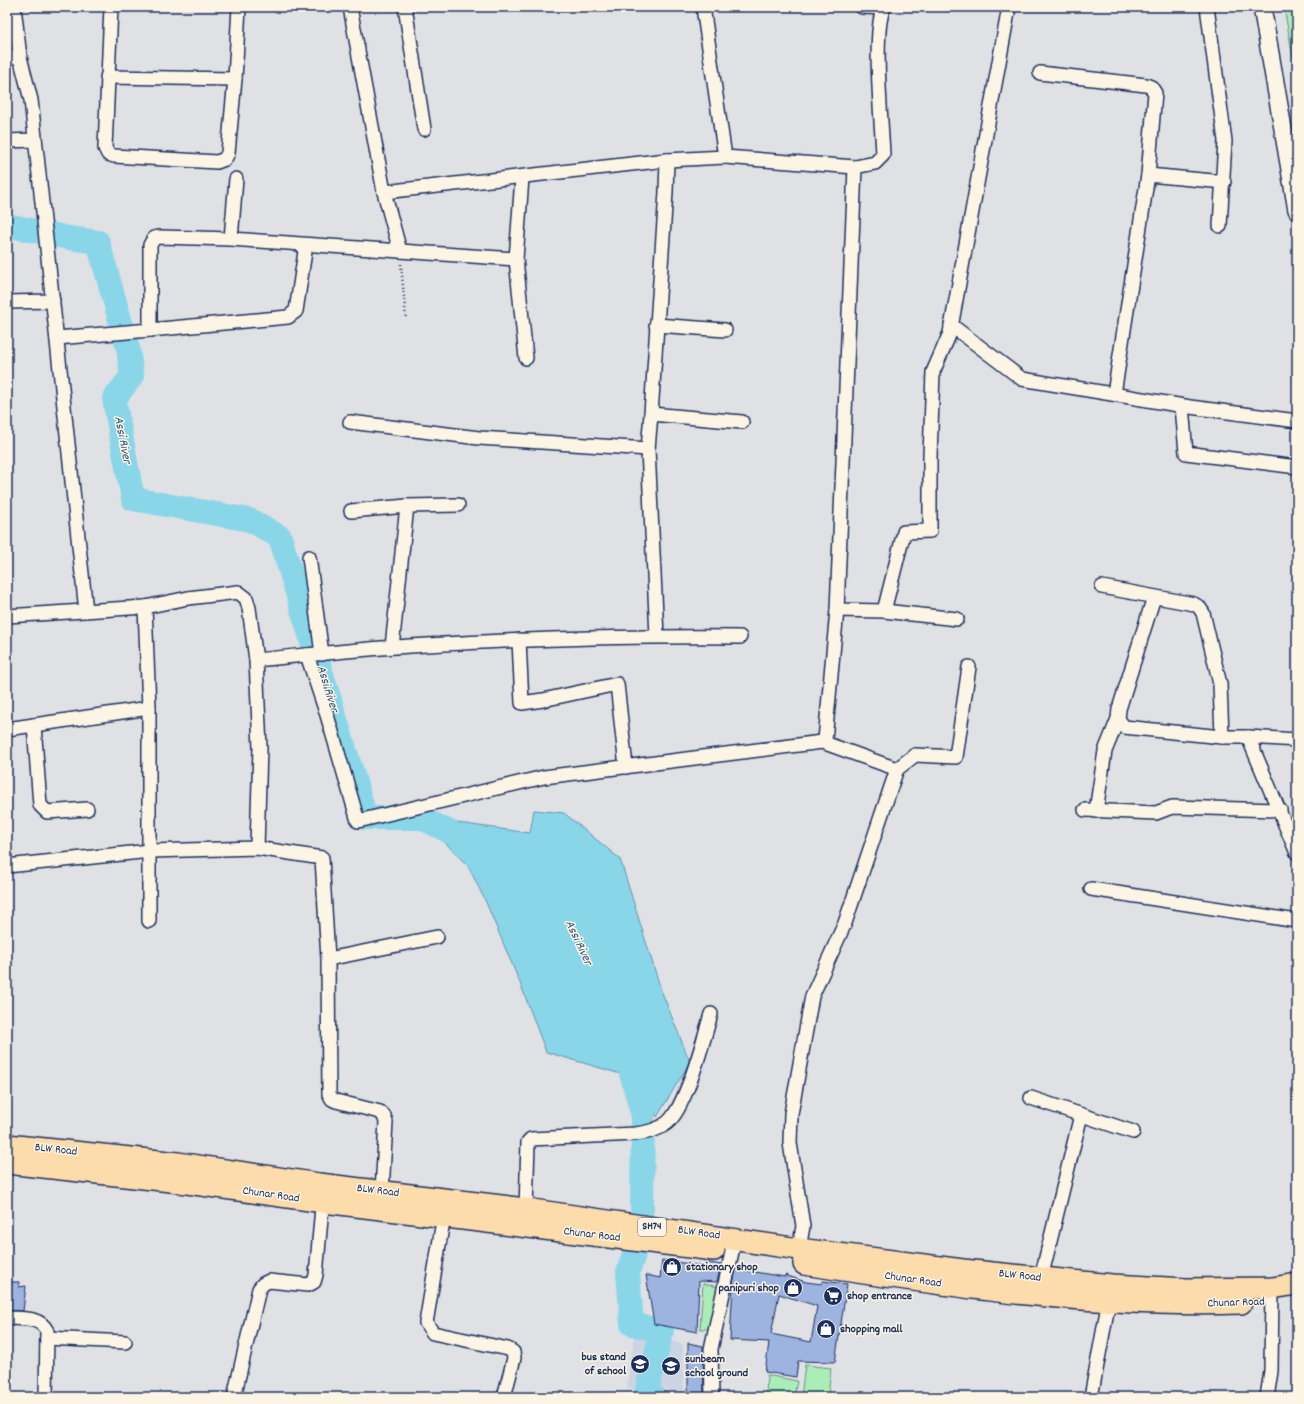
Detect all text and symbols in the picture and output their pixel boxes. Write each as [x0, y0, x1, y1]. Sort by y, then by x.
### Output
water label: Assi River [108, 415, 136, 468]
water label: Assi River [311, 663, 344, 717]
water label: Assi River [559, 917, 598, 971]
street label: BLW Road [34, 1139, 78, 1161]
street label: BLW Road [356, 1180, 400, 1202]
street label: Chunar Road [241, 1183, 301, 1207]
road number: SH74 [638, 1218, 666, 1236]
street label: BLW Road [677, 1222, 721, 1244]
street label: Chunar Road [562, 1223, 622, 1247]
shop icon: stationary shop [661, 1256, 683, 1278]
place label: stationary shop [686, 1259, 758, 1276]
street label: BLW Road [998, 1265, 1042, 1287]
street label: Chunar Road [883, 1268, 943, 1292]
shop icon: panipuri shop [782, 1277, 804, 1299]
place label: panipuri shop [719, 1280, 779, 1297]
supermarket icon: shop entrance [822, 1285, 844, 1307]
place label: shop entrance [847, 1288, 913, 1305]
street label: Chunar Road [1207, 1294, 1265, 1312]
shop icon: shopping mall [815, 1318, 837, 1340]
place label: shopping mall [840, 1321, 902, 1338]
place label: bus stand of school [582, 1349, 626, 1380]
place label: sunbeam school ground [685, 1351, 748, 1382]
school or university icon: bus stand of school [629, 1353, 651, 1375]
school or university icon: sunbeam school ground [660, 1355, 682, 1377]

